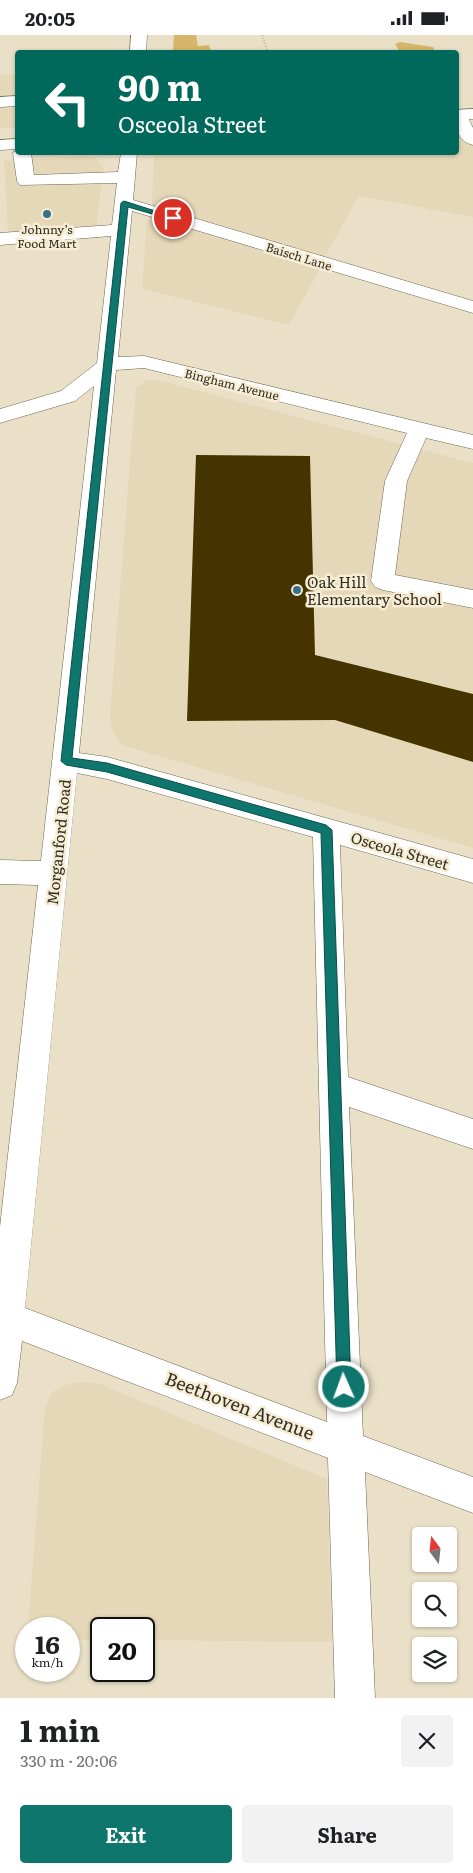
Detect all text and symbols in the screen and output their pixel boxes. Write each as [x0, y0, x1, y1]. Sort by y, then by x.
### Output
text: 20:05 [25, 4, 75, 32]
text: 90 m [118, 60, 202, 112]
icon: left [35, 70, 100, 135]
text: Osceola Street [118, 107, 266, 140]
pin [152, 197, 194, 239]
icon: arrive [159, 204, 187, 232]
marker: Johnny’s Food Mart [41, 208, 53, 220]
place label: Johnny’s Food Mart [17, 220, 77, 252]
street label: Baisch Lane [264, 237, 334, 275]
street label: Bingham Avenue [183, 364, 281, 404]
place label: Oak Hill Elementary School [307, 570, 442, 610]
marker: Oak Hill Elementary School [291, 584, 303, 596]
street label: Morganford Road [40, 778, 76, 906]
street label: Osceola Street [348, 825, 452, 875]
position arrow [317, 1360, 369, 1412]
street label: Beethoven Avenue [162, 1364, 318, 1446]
north arrow [412, 1527, 458, 1573]
map controls [412, 1527, 457, 1682]
button: search [412, 1582, 457, 1627]
speed limit sign: 20 [90, 1617, 155, 1682]
text: 16 [35, 1625, 60, 1662]
button: layers [412, 1637, 457, 1682]
text: km/h [32, 1653, 63, 1671]
text: 1 min [20, 1707, 100, 1751]
button: close [401, 1715, 453, 1767]
text: 330 m · 20:06 [20, 1748, 117, 1772]
button: Exit [20, 1805, 232, 1863]
button: Share [242, 1805, 453, 1863]

